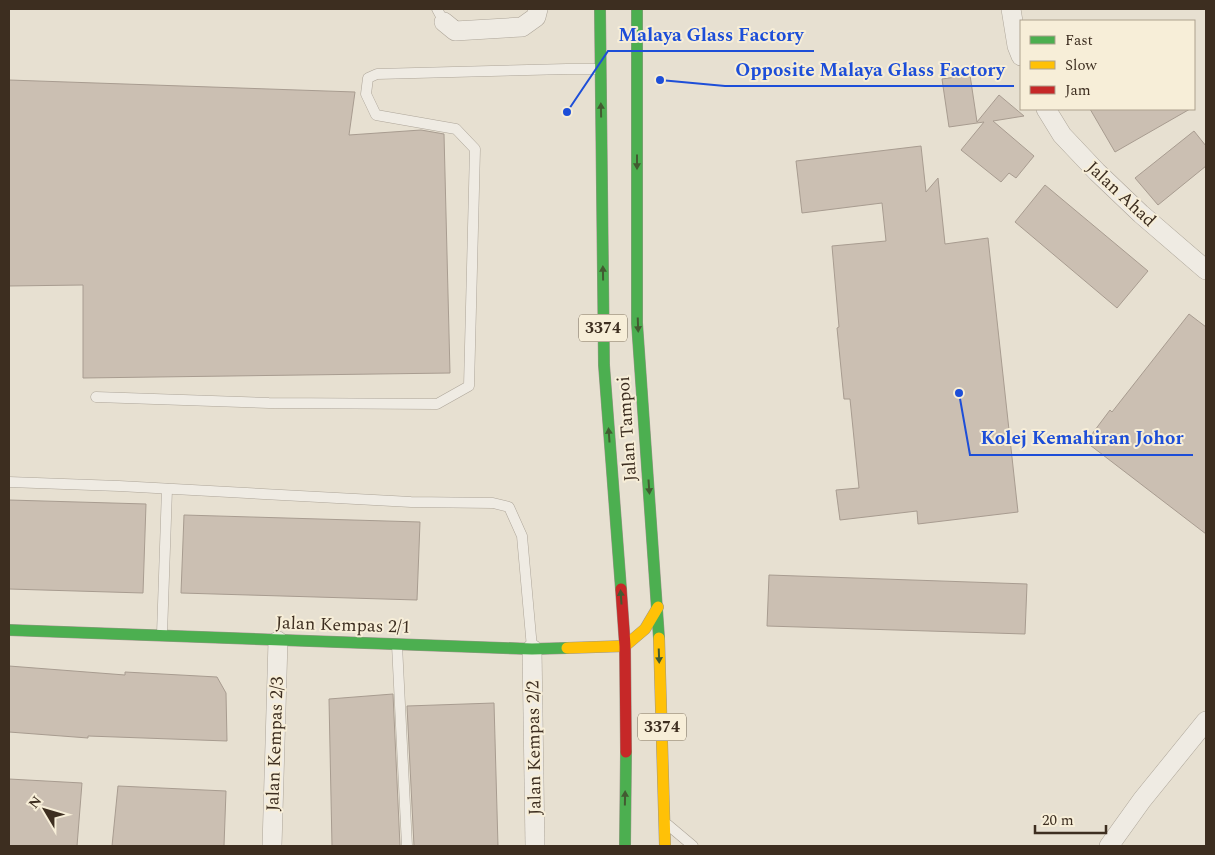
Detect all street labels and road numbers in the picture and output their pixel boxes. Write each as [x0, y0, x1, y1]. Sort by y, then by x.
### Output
street label: Jalan Ahad [1080, 155, 1162, 233]
road number: 3374 [579, 314, 627, 342]
street label: Jalan Tampoi [610, 375, 644, 483]
street label: Jalan Kempas 2/1 [275, 609, 411, 641]
street label: Jalan Kempas 2/3 [259, 676, 291, 812]
street label: Jalan Kempas 2/2 [519, 680, 549, 816]
road number: 3374 [638, 714, 686, 740]

